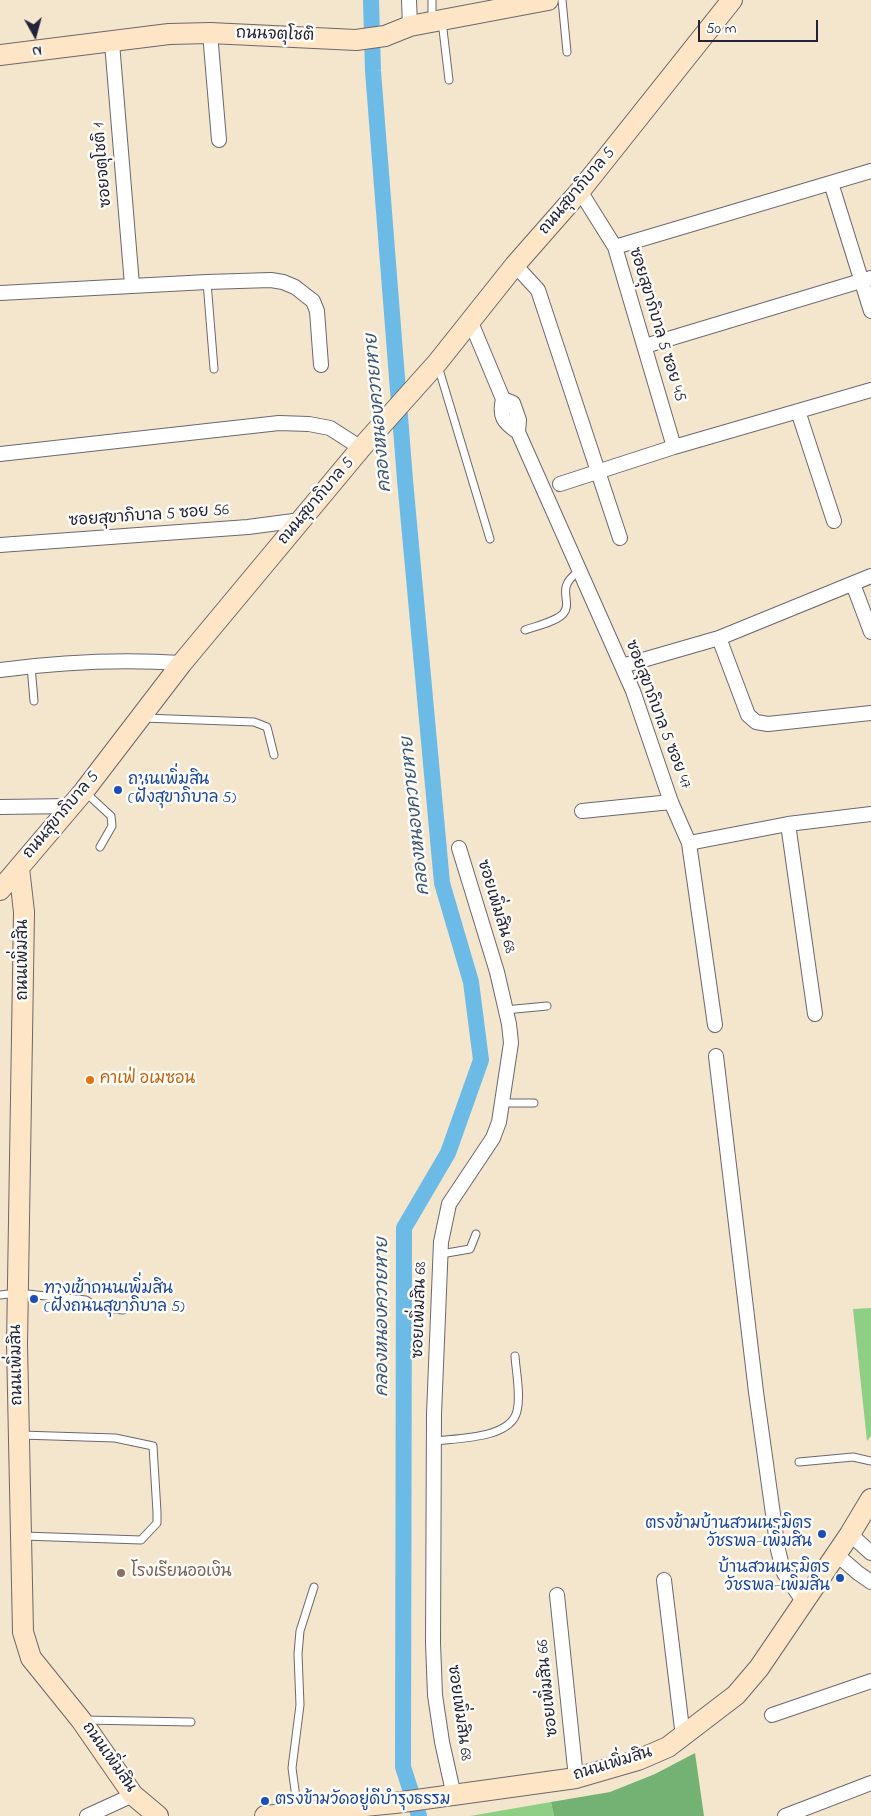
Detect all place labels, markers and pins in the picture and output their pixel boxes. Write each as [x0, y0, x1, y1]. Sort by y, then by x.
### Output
place label: ถนนเพิ่มสิน (ฝั่งสุขาภิบาล 5) [128, 771, 236, 809]
marker: ถนนเพิ่มสิน (ฝั่งสุขาภิบาล 5) [112, 784, 124, 796]
place label: คาเฟ่ อเมซอน [100, 1070, 195, 1090]
marker: คาเฟ่ อเมซอน [84, 1074, 96, 1086]
place label: ทางเข้าถนนเพิ่มสิน (ฝั่งถนนสุขาภิบาล 5) [44, 1280, 185, 1318]
marker: ทางเข้าถนนเพิ่มสิน (ฝั่งถนนสุขาภิบาล 5) [28, 1293, 40, 1305]
place label: ตรงข้ามบ้านสวนเนรมิตร วัชรพล-เพิ่มสิน [645, 1515, 812, 1553]
marker: ตรงข้ามบ้านสวนเนรมิตร วัชรพล-เพิ่มสิน [816, 1528, 828, 1540]
place label: บ้านสวนเนรมิตร วัชรพล-เพิ่มสิน [719, 1559, 830, 1597]
place label: โรงเรียนออเงิน [131, 1563, 231, 1583]
marker: โรงเรียนออเงิน [115, 1567, 127, 1579]
marker: บ้านสวนเนรมิตร วัชรพล-เพิ่มสิน [834, 1572, 846, 1584]
place label: ตรงข้ามวัดอยู่ดีบำรุงธรรม [275, 1791, 450, 1811]
marker: ตรงข้ามวัดอยู่ดีบำรุงธรรม [259, 1795, 271, 1807]

